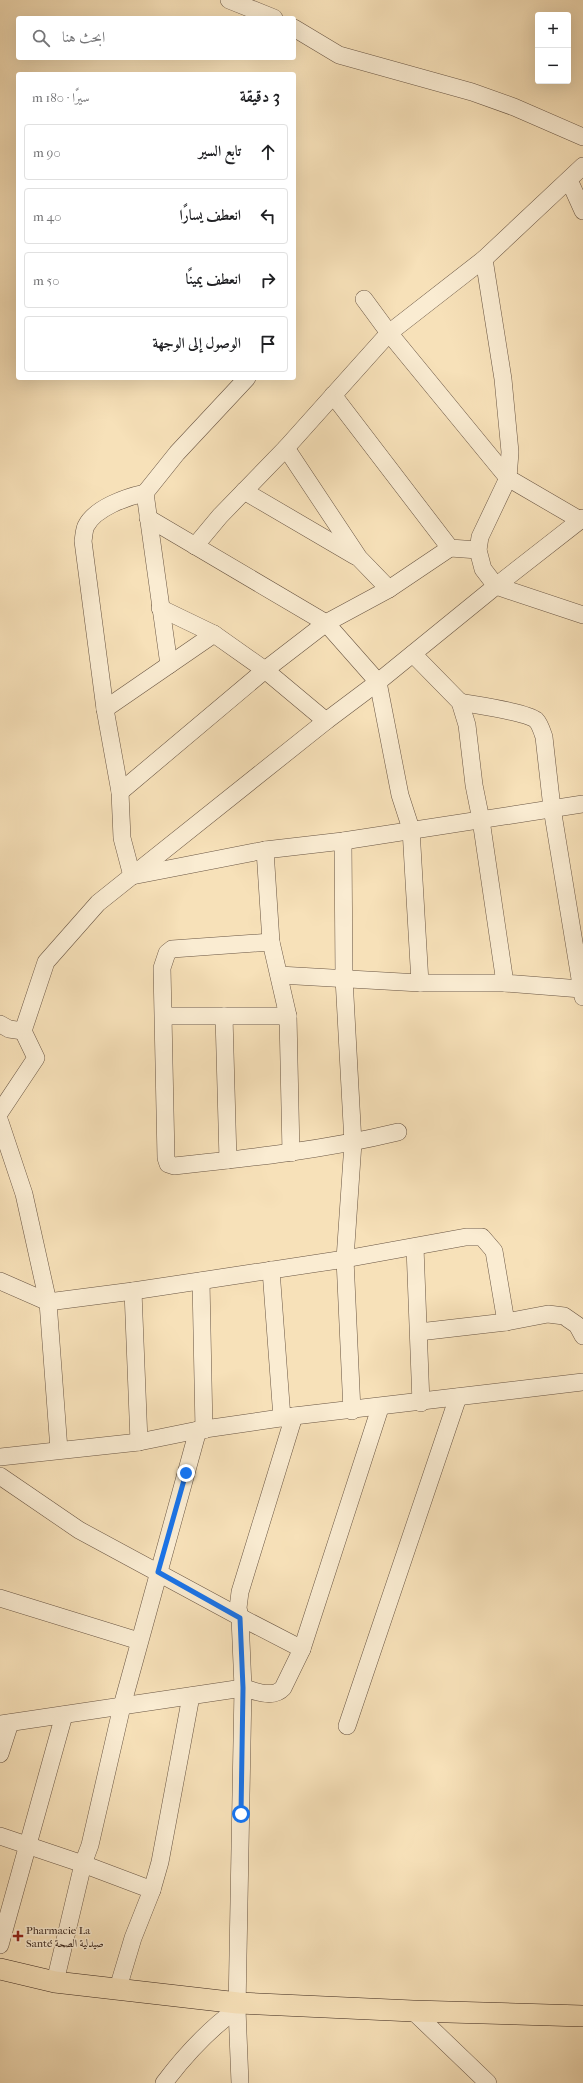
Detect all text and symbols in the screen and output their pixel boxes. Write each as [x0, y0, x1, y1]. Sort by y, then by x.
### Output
map controls [535, 12, 571, 84]
button: + [535, 12, 571, 48]
search box [16, 16, 296, 60]
icon: search [30, 27, 52, 49]
text: ابحث هنا [62, 28, 105, 46]
button: − [535, 48, 571, 84]
text: 3 دقيقة [240, 86, 280, 106]
text: سيرًا · 180 m [32, 90, 90, 105]
icon: ahead [257, 141, 279, 163]
text: تابع السير [199, 142, 241, 160]
text: 90 m [33, 145, 61, 160]
icon: left [257, 205, 279, 227]
text: انعطف يسارًا [180, 206, 241, 224]
text: 40 m [33, 209, 61, 224]
icon: right [257, 269, 279, 291]
text: انعطف يمينًا [186, 270, 241, 288]
text: 50 m [33, 273, 59, 288]
icon: arrive [257, 333, 279, 355]
text: الوصول إلى الوجهة [152, 334, 241, 352]
route end [177, 1464, 195, 1482]
route start [232, 1805, 250, 1823]
place label: Pharmacie La Santé صيدلية الصحة [26, 1924, 104, 1950]
marker: Pharmacie La Santé صيدلية الصحة [13, 1931, 23, 1941]

